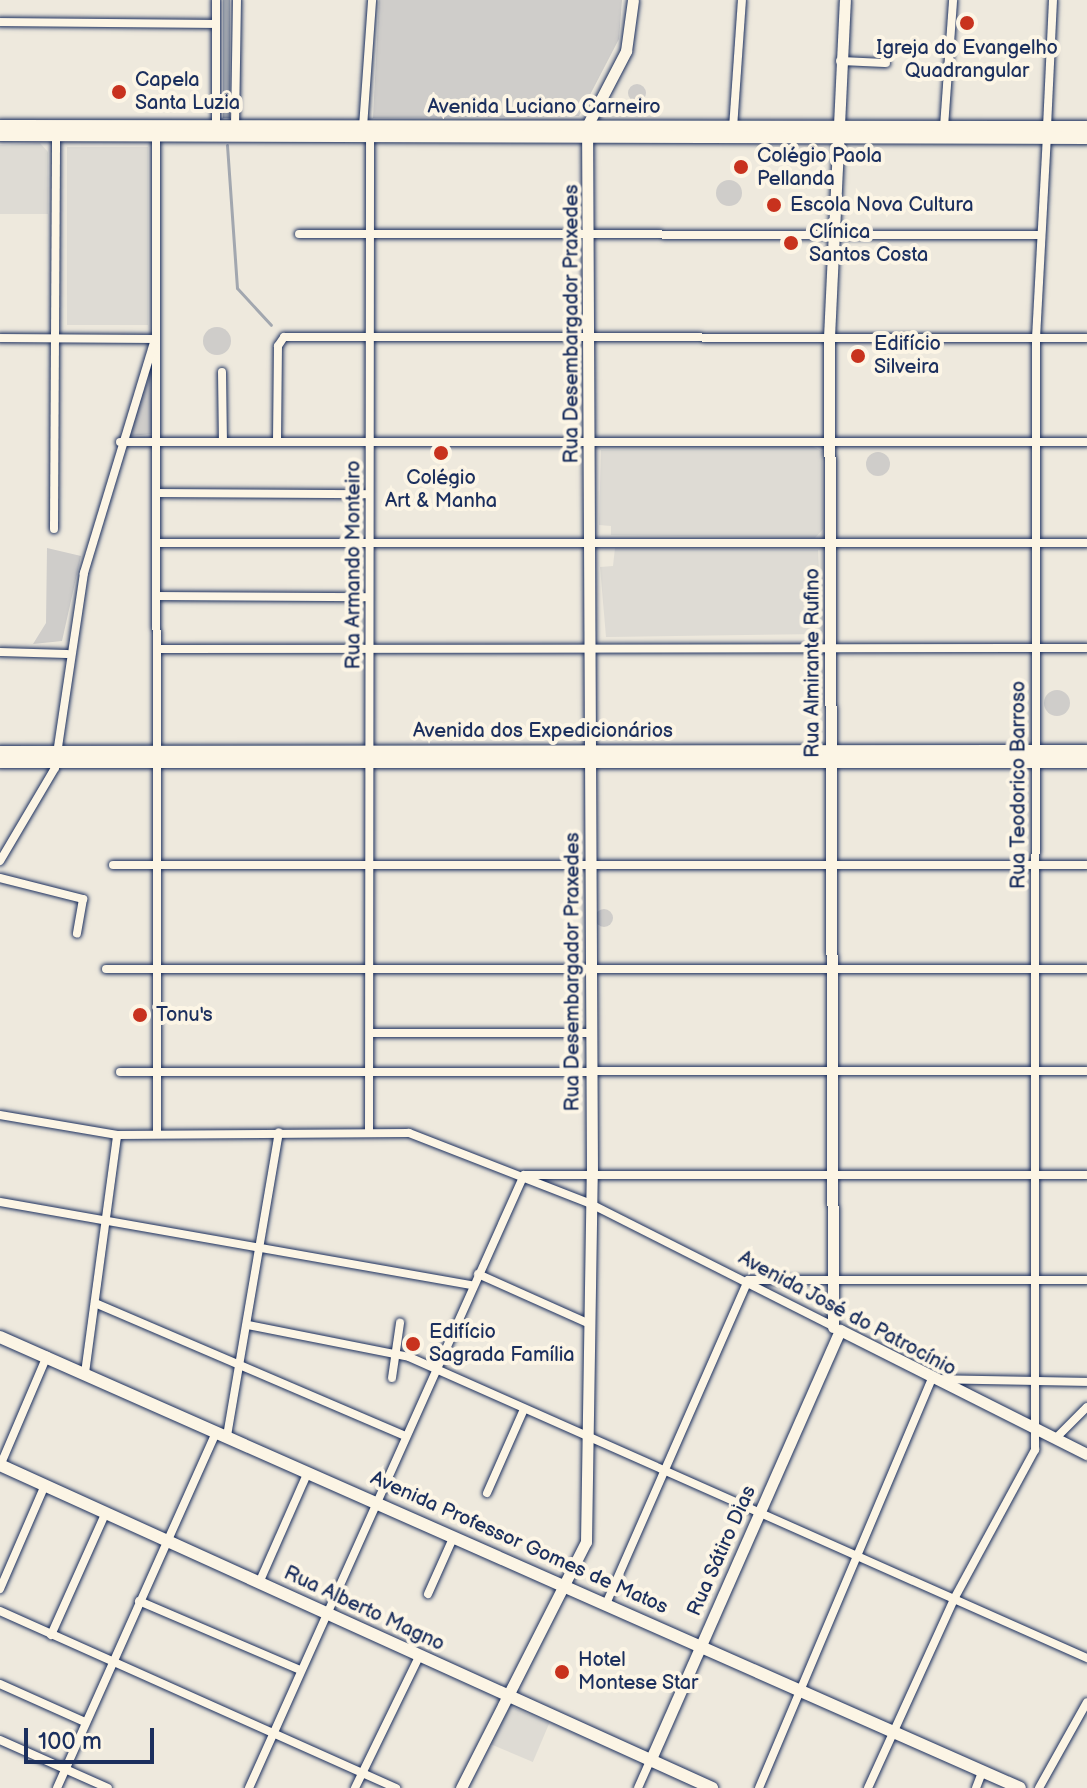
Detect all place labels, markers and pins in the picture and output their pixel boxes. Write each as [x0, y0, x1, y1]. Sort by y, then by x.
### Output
marker: Igreja do Evangelho Quadrangular [958, 14, 976, 32]
place label: Igreja do Evangelho Quadrangular [876, 36, 1058, 83]
place label: Capela Santa Luzia [135, 68, 240, 115]
marker: Capela Santa Luzia [110, 83, 128, 101]
place label: Colégio Paola Pellanda [757, 144, 882, 191]
marker: Colégio Paola Pellanda [732, 158, 750, 176]
place label: Escola Nova Cultura [790, 193, 974, 217]
marker: Escola Nova Cultura [765, 196, 783, 214]
place label: Clínica Santos Costa [809, 220, 928, 267]
marker: Clínica Santos Costa [780, 232, 802, 254]
place label: Edifício Silveira [874, 332, 941, 379]
marker: Edifício Silveira [849, 347, 867, 365]
marker: Colégio Art & Manha [432, 444, 450, 462]
place label: Colégio Art & Manha [385, 466, 497, 513]
place label: Tonu's [156, 1003, 213, 1027]
marker: Tonu's [131, 1006, 149, 1024]
place label: Edifício Sagrada Família [429, 1320, 575, 1367]
marker: Edifício Sagrada Família [404, 1335, 422, 1353]
place label: Hotel Montese Star [578, 1648, 699, 1695]
marker: Hotel Montese Star [553, 1663, 571, 1681]

